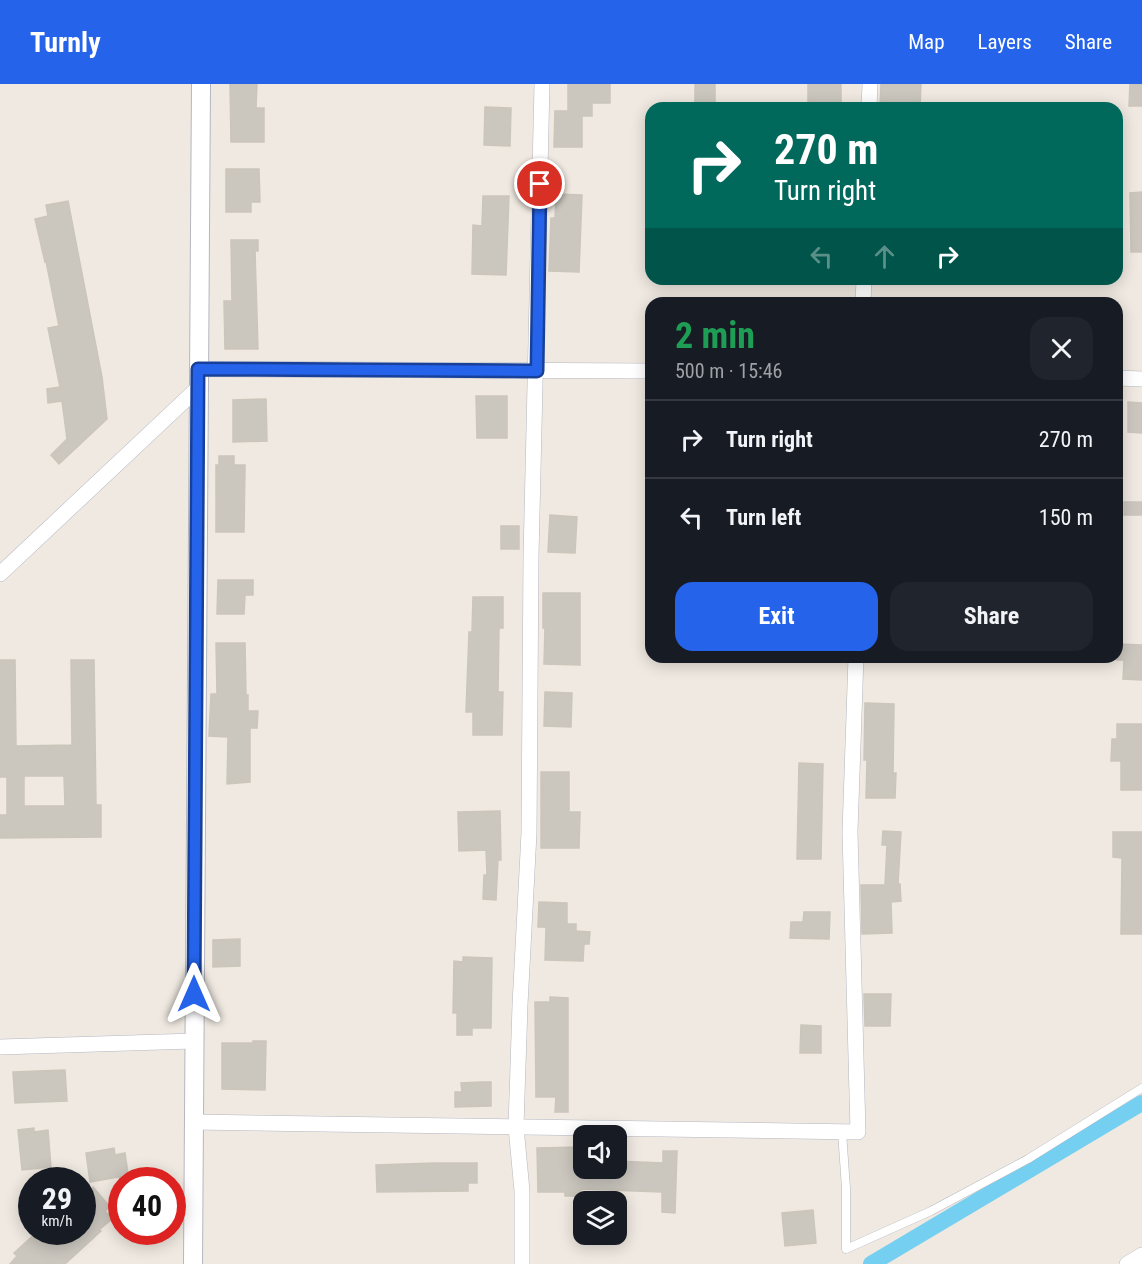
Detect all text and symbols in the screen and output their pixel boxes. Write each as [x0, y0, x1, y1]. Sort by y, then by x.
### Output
text: Turnly [30, 26, 101, 59]
text: Map [908, 30, 945, 54]
text: Layers [978, 30, 1032, 54]
text: Share [1065, 30, 1112, 54]
text: 270 m [774, 125, 879, 174]
icon: right [675, 126, 753, 204]
pin [514, 158, 565, 209]
icon: arrive [523, 167, 556, 200]
text: Turn right [774, 175, 876, 207]
icon: left [805, 240, 838, 273]
icon: ahead [868, 240, 901, 273]
icon: right [931, 240, 964, 273]
text: 2 min [675, 315, 755, 357]
button: close [1030, 317, 1093, 380]
text: 500 m · 15:46 [675, 359, 782, 383]
icon: right [675, 423, 708, 456]
text: Turn right [726, 427, 813, 452]
text: 270 m [1039, 427, 1093, 452]
icon: left [675, 501, 708, 534]
text: Turn left [726, 505, 801, 530]
text: 150 m [1039, 505, 1093, 530]
button: Exit [675, 582, 878, 651]
button: Share [890, 582, 1093, 651]
position arrow [162, 962, 226, 1026]
map controls [573, 1125, 627, 1245]
button: sound [573, 1125, 627, 1179]
speed limit sign: 40 [108, 1167, 186, 1245]
text: 29 [42, 1181, 72, 1216]
button: layers [573, 1191, 627, 1245]
text: km/h [42, 1212, 72, 1230]

